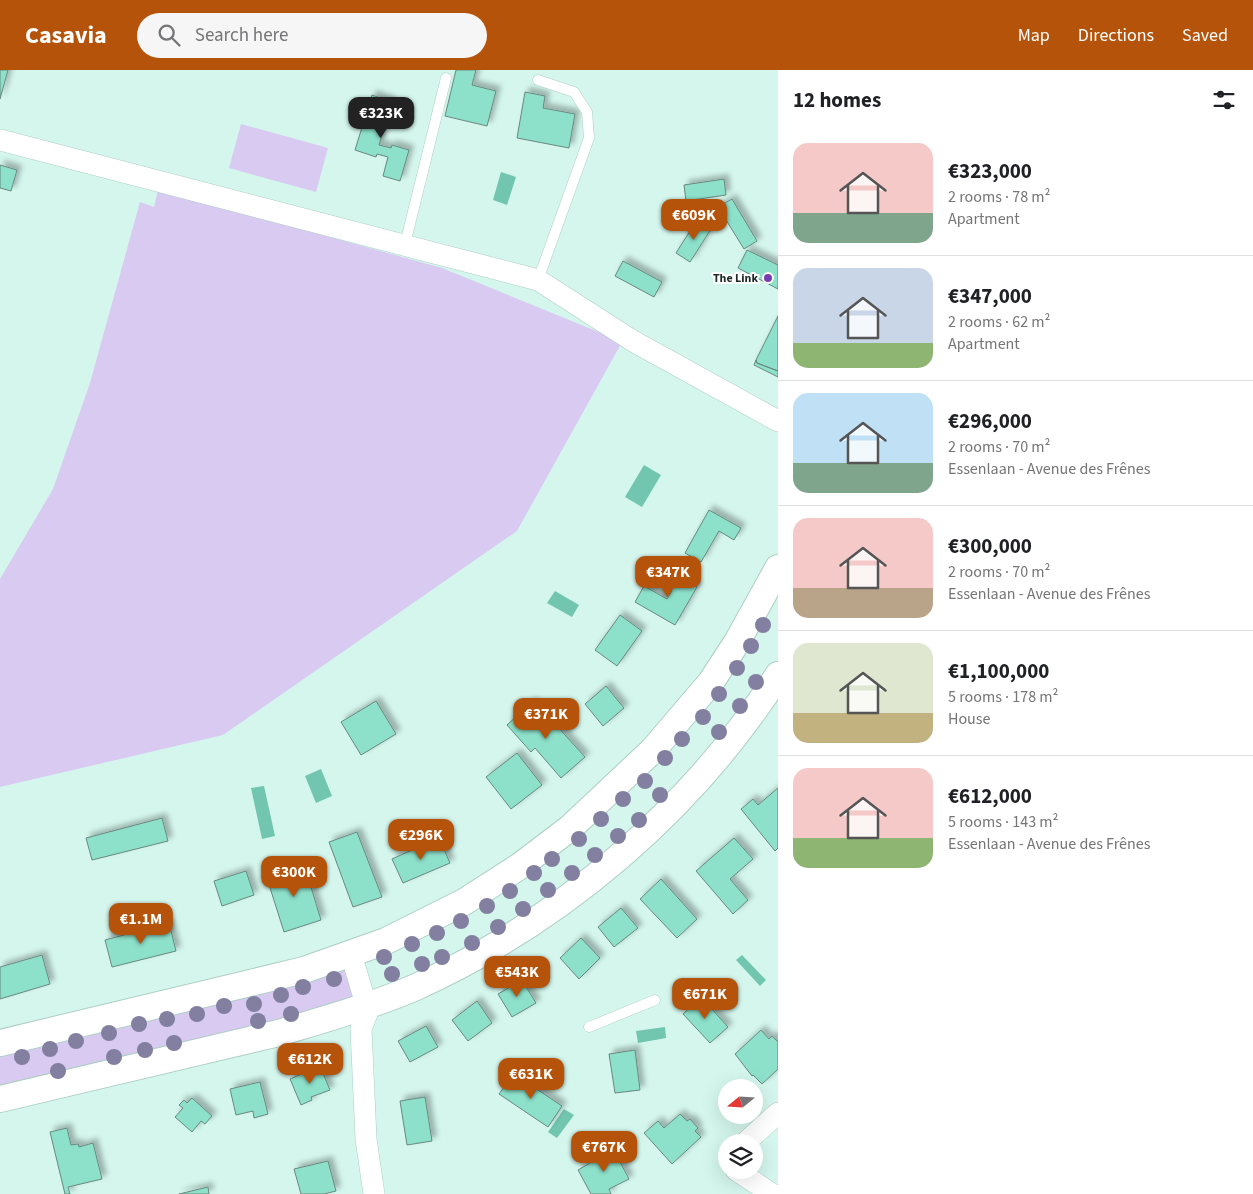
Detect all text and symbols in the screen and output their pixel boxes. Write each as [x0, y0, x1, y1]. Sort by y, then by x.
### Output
search box [137, 13, 487, 58]
text: Casavia [25, 18, 107, 53]
icon: search [155, 21, 183, 49]
text: Search here [195, 22, 288, 49]
text: Map [1018, 23, 1050, 48]
text: Directions [1078, 23, 1154, 48]
text: Saved [1182, 23, 1228, 48]
text: 12 homes [793, 85, 881, 115]
icon: filters [1210, 86, 1238, 114]
pin: €323K [346, 97, 416, 139]
text: €323K [359, 102, 403, 124]
text: €323,000 [948, 156, 1032, 186]
icon: home [833, 163, 893, 223]
text: 2 rooms · 78 m² [948, 186, 1050, 208]
pin: €609K [659, 198, 729, 241]
text: €609K [672, 204, 716, 226]
text: Apartment [948, 208, 1020, 230]
place label: The Link [713, 270, 758, 287]
marker: The Link [762, 272, 774, 284]
text: €347,000 [948, 281, 1032, 311]
icon: home [833, 288, 893, 348]
text: 2 rooms · 62 m² [948, 311, 1050, 333]
text: Apartment [948, 333, 1020, 355]
text: €296,000 [948, 406, 1032, 436]
icon: home [833, 413, 893, 473]
text: 2 rooms · 70 m² [948, 436, 1050, 458]
text: Essenlaan - Avenue des Frênes [948, 458, 1150, 480]
text: €300,000 [948, 531, 1032, 561]
icon: home [833, 538, 893, 598]
pin: €347K [633, 556, 703, 598]
text: €347K [646, 561, 690, 583]
text: 2 rooms · 70 m² [948, 561, 1050, 583]
text: Essenlaan - Avenue des Frênes [948, 583, 1150, 605]
text: €1,100,000 [948, 656, 1049, 686]
icon: home [833, 663, 893, 723]
text: 5 rooms · 178 m² [948, 686, 1058, 708]
pin: €371K [511, 698, 581, 740]
text: €371K [524, 703, 568, 725]
text: House [948, 708, 990, 730]
text: €612,000 [948, 781, 1032, 811]
icon: home [833, 788, 893, 848]
text: 5 rooms · 143 m² [948, 811, 1058, 833]
pin: €296K [386, 818, 456, 861]
text: €296K [399, 824, 443, 846]
text: Essenlaan - Avenue des Frênes [948, 833, 1150, 855]
pin: €300K [259, 856, 329, 898]
text: €300K [272, 861, 316, 883]
pin: €1.1M [106, 902, 176, 945]
text: €1.1M [120, 908, 162, 930]
pin: €543K [482, 956, 552, 998]
text: €543K [495, 961, 539, 983]
pin: €671K [670, 978, 740, 1020]
text: €671K [683, 983, 727, 1005]
pin: €612K [275, 1042, 345, 1085]
text: €612K [288, 1048, 332, 1070]
pin: €631K [496, 1058, 566, 1100]
text: €631K [509, 1063, 553, 1085]
north arrow [718, 1079, 762, 1124]
map controls [718, 1079, 763, 1179]
pin: €767K [569, 1130, 639, 1173]
button: layers [718, 1134, 763, 1179]
text: €767K [582, 1136, 626, 1158]

